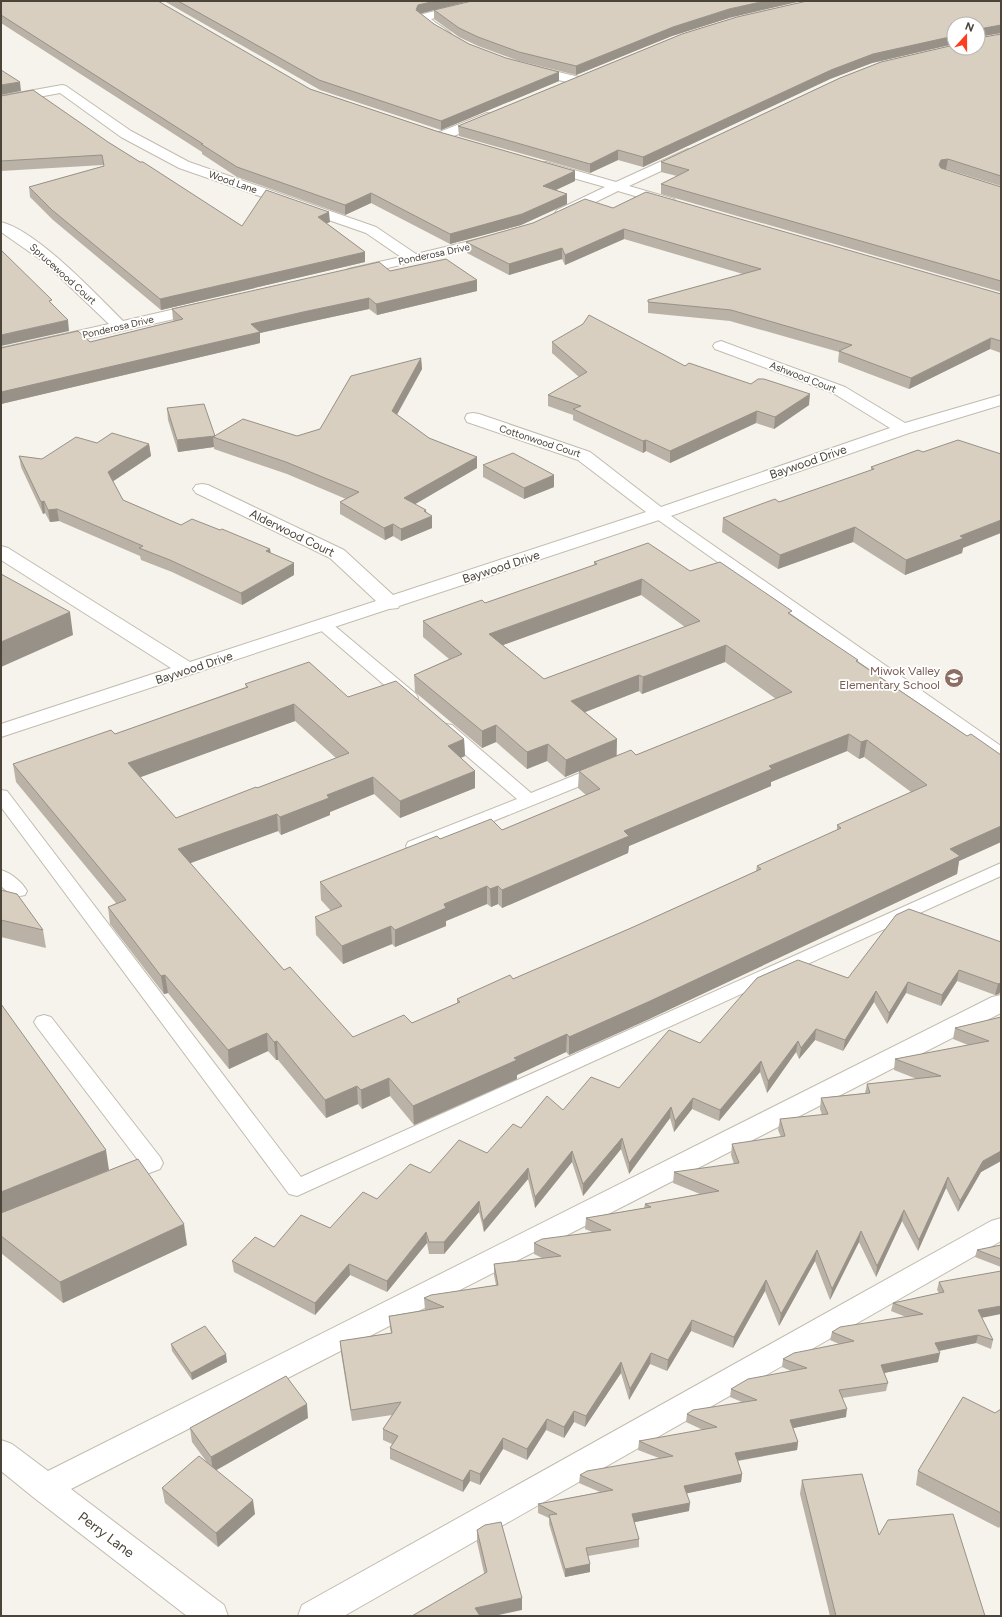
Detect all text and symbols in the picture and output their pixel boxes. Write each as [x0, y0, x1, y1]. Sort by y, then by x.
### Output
north arrow [946, 16, 986, 56]
text: N [963, 20, 976, 35]
street label: Wood Lane [207, 168, 259, 197]
street label: Ponderosa Drive [397, 240, 472, 268]
street label: Sprucewood Court [27, 241, 99, 307]
street label: Ponderosa Drive [81, 312, 156, 342]
street label: Ashwood Court [768, 358, 838, 396]
street label: Cottonwood Court [497, 422, 583, 460]
street label: Baywood Drive [768, 442, 849, 482]
street label: Alderwood Court [247, 506, 337, 560]
street label: Baywood Drive [461, 548, 542, 586]
street label: Baywood Drive [154, 649, 235, 687]
place label: Miwok Valley Elementary School [839, 664, 941, 692]
school or university icon: Miwok Valley Elementary School [943, 667, 965, 689]
street label: Perry Lane [75, 1508, 138, 1562]

